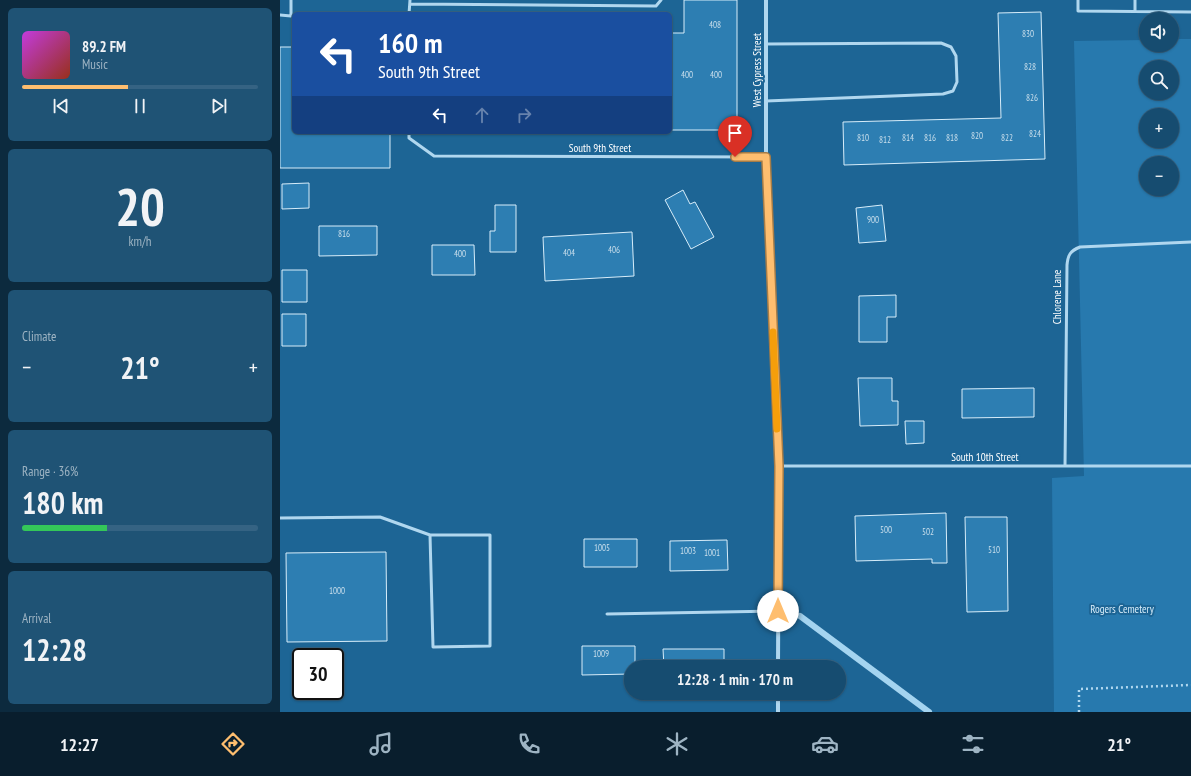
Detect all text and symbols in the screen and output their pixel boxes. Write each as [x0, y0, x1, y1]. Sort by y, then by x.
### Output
map controls [1139, 12, 1179, 196]
button: sound [1139, 12, 1179, 52]
house number: 408 [709, 19, 721, 30]
text: 160 m [378, 24, 442, 61]
icon: left [312, 28, 364, 80]
house number: 830 [1022, 28, 1034, 39]
street label: West Cypress Street [750, 33, 764, 107]
text: 89.2 FM [82, 37, 126, 56]
text: Music [82, 56, 108, 73]
text: South 9th Street [378, 60, 480, 83]
button: search [1139, 60, 1179, 100]
house number: 828 [1024, 61, 1036, 72]
house number: 400 [681, 69, 693, 80]
house number: 400 [710, 69, 722, 80]
house number: 826 [1026, 92, 1038, 103]
icon: previous [50, 95, 72, 117]
icon: pause [129, 95, 151, 117]
icon: next [208, 95, 230, 117]
icon: left [429, 104, 451, 126]
icon: ahead [471, 104, 493, 126]
icon: right [513, 104, 535, 126]
button: + [1139, 108, 1179, 148]
pin [718, 116, 752, 157]
icon: arrive [724, 122, 746, 144]
house number: 824 [1029, 128, 1041, 139]
house number: 820 [971, 130, 983, 141]
house number: 810 [857, 132, 869, 143]
house number: 814 [902, 132, 914, 143]
house number: 816 [924, 132, 936, 143]
house number: 818 [946, 132, 958, 143]
house number: 822 [1001, 132, 1013, 143]
house number: 812 [879, 134, 891, 145]
street label: South 9th Street [569, 141, 631, 155]
button: − [1139, 156, 1179, 196]
text: 20 [115, 173, 165, 240]
house number: 900 [867, 214, 879, 225]
house number: 816 [338, 228, 350, 239]
text: km/h [128, 233, 152, 250]
house number: 406 [608, 244, 620, 255]
house number: 404 [563, 247, 575, 258]
house number: 400 [454, 248, 466, 259]
street label: Chlorene Lane [1050, 269, 1064, 324]
text: Climate [22, 328, 56, 345]
text: 21° [120, 348, 160, 387]
text: − [22, 353, 31, 381]
text: + [249, 353, 258, 381]
street label: South 10th Street [951, 450, 1019, 464]
text: Range · 36% [22, 463, 78, 480]
text: 180 km [22, 483, 103, 522]
house number: 500 [880, 524, 892, 535]
house number: 502 [922, 526, 934, 537]
house number: 1005 [594, 542, 610, 553]
house number: 510 [988, 544, 1000, 555]
house number: 1003 [680, 545, 696, 556]
house number: 1001 [704, 547, 720, 558]
house number: 1000 [329, 585, 345, 596]
position arrow [757, 590, 799, 632]
park label: Rogers Cemetery [1090, 602, 1155, 616]
text: Arrival [22, 610, 51, 627]
text: 12:28 [22, 630, 87, 669]
speed limit sign: 30 [292, 648, 344, 700]
house number: 1009 [593, 648, 609, 659]
text: 12:28 · 1 min · 170 m [677, 670, 793, 689]
icon: directions [219, 730, 247, 758]
icon: music [367, 730, 395, 758]
icon: phone [515, 730, 543, 758]
icon: climate [663, 730, 691, 758]
icon: car [811, 730, 839, 758]
icon: filters [959, 730, 987, 758]
text: 12:27 [60, 733, 99, 756]
text: 21° [1107, 733, 1131, 756]

